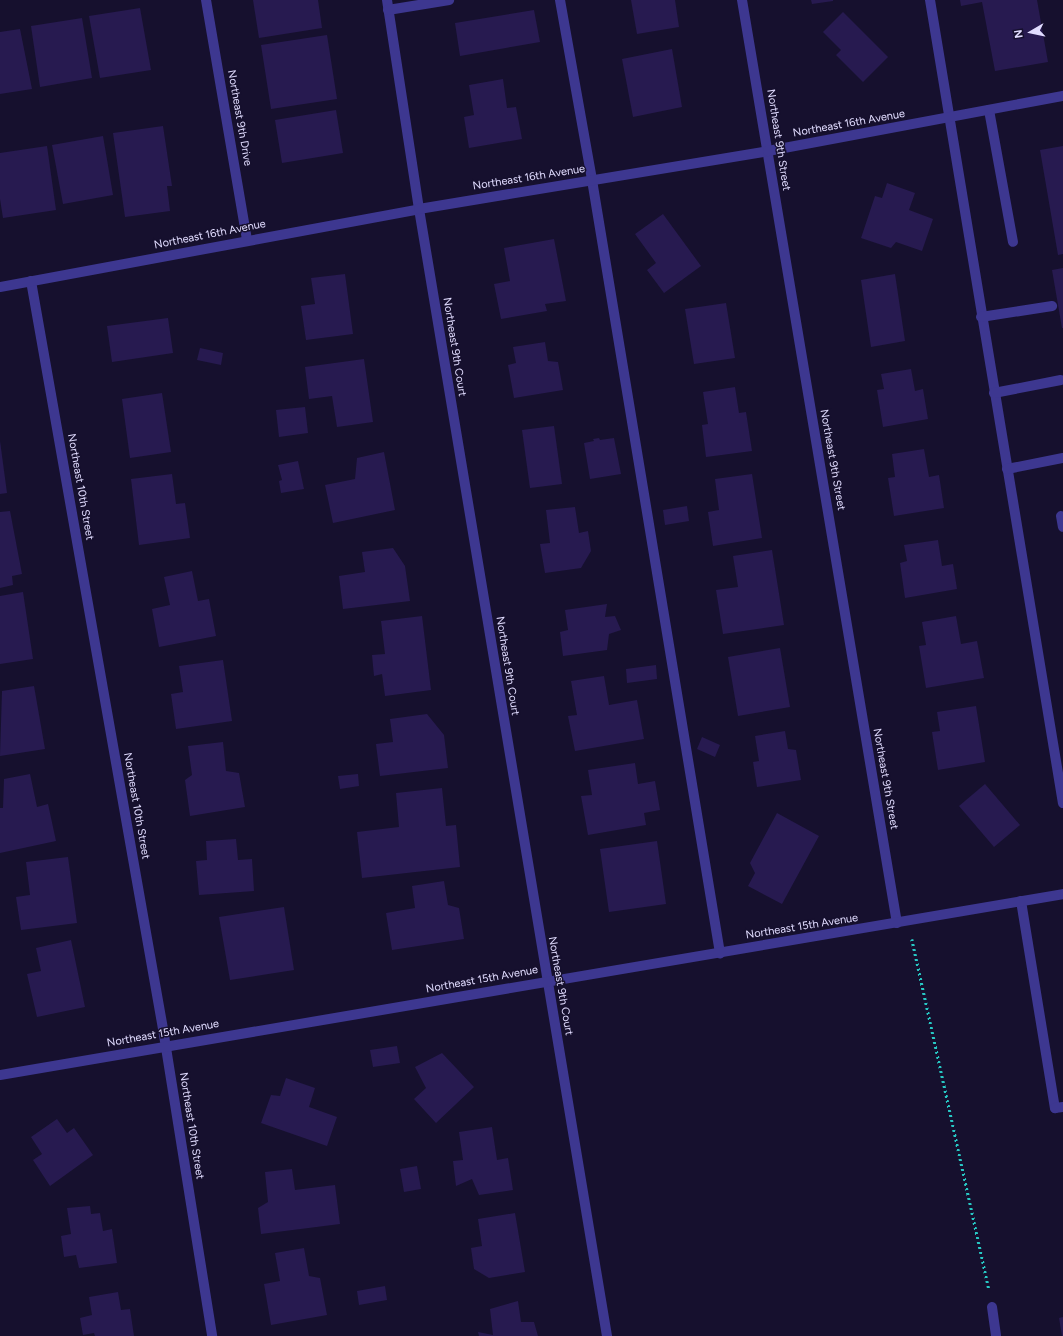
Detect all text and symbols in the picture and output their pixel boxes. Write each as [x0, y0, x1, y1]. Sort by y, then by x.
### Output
north arrow [1011, 12, 1051, 52]
text: N [1012, 29, 1026, 39]
street label: Northeast 9th Drive [224, 69, 254, 167]
street label: Northeast 9th Street [763, 88, 793, 192]
street label: Northeast 16th Avenue [792, 108, 906, 140]
street label: Northeast 16th Avenue [472, 163, 586, 193]
street label: Northeast 16th Avenue [153, 218, 267, 252]
street label: Northeast 9th Court [440, 297, 468, 397]
street label: Northeast 9th Street [817, 408, 847, 512]
street label: Northeast 10th Street [64, 433, 96, 541]
street label: Northeast 9th Court [493, 616, 521, 716]
street label: Northeast 9th Street [870, 727, 900, 831]
street label: Northeast 10th Street [120, 752, 152, 860]
street label: Northeast 15th Avenue [745, 912, 859, 942]
street label: Northeast 9th Court [545, 936, 575, 1036]
street label: Northeast 15th Avenue [425, 964, 539, 996]
street label: Northeast 15th Avenue [106, 1018, 220, 1050]
street label: Northeast 10th Street [176, 1072, 206, 1180]

